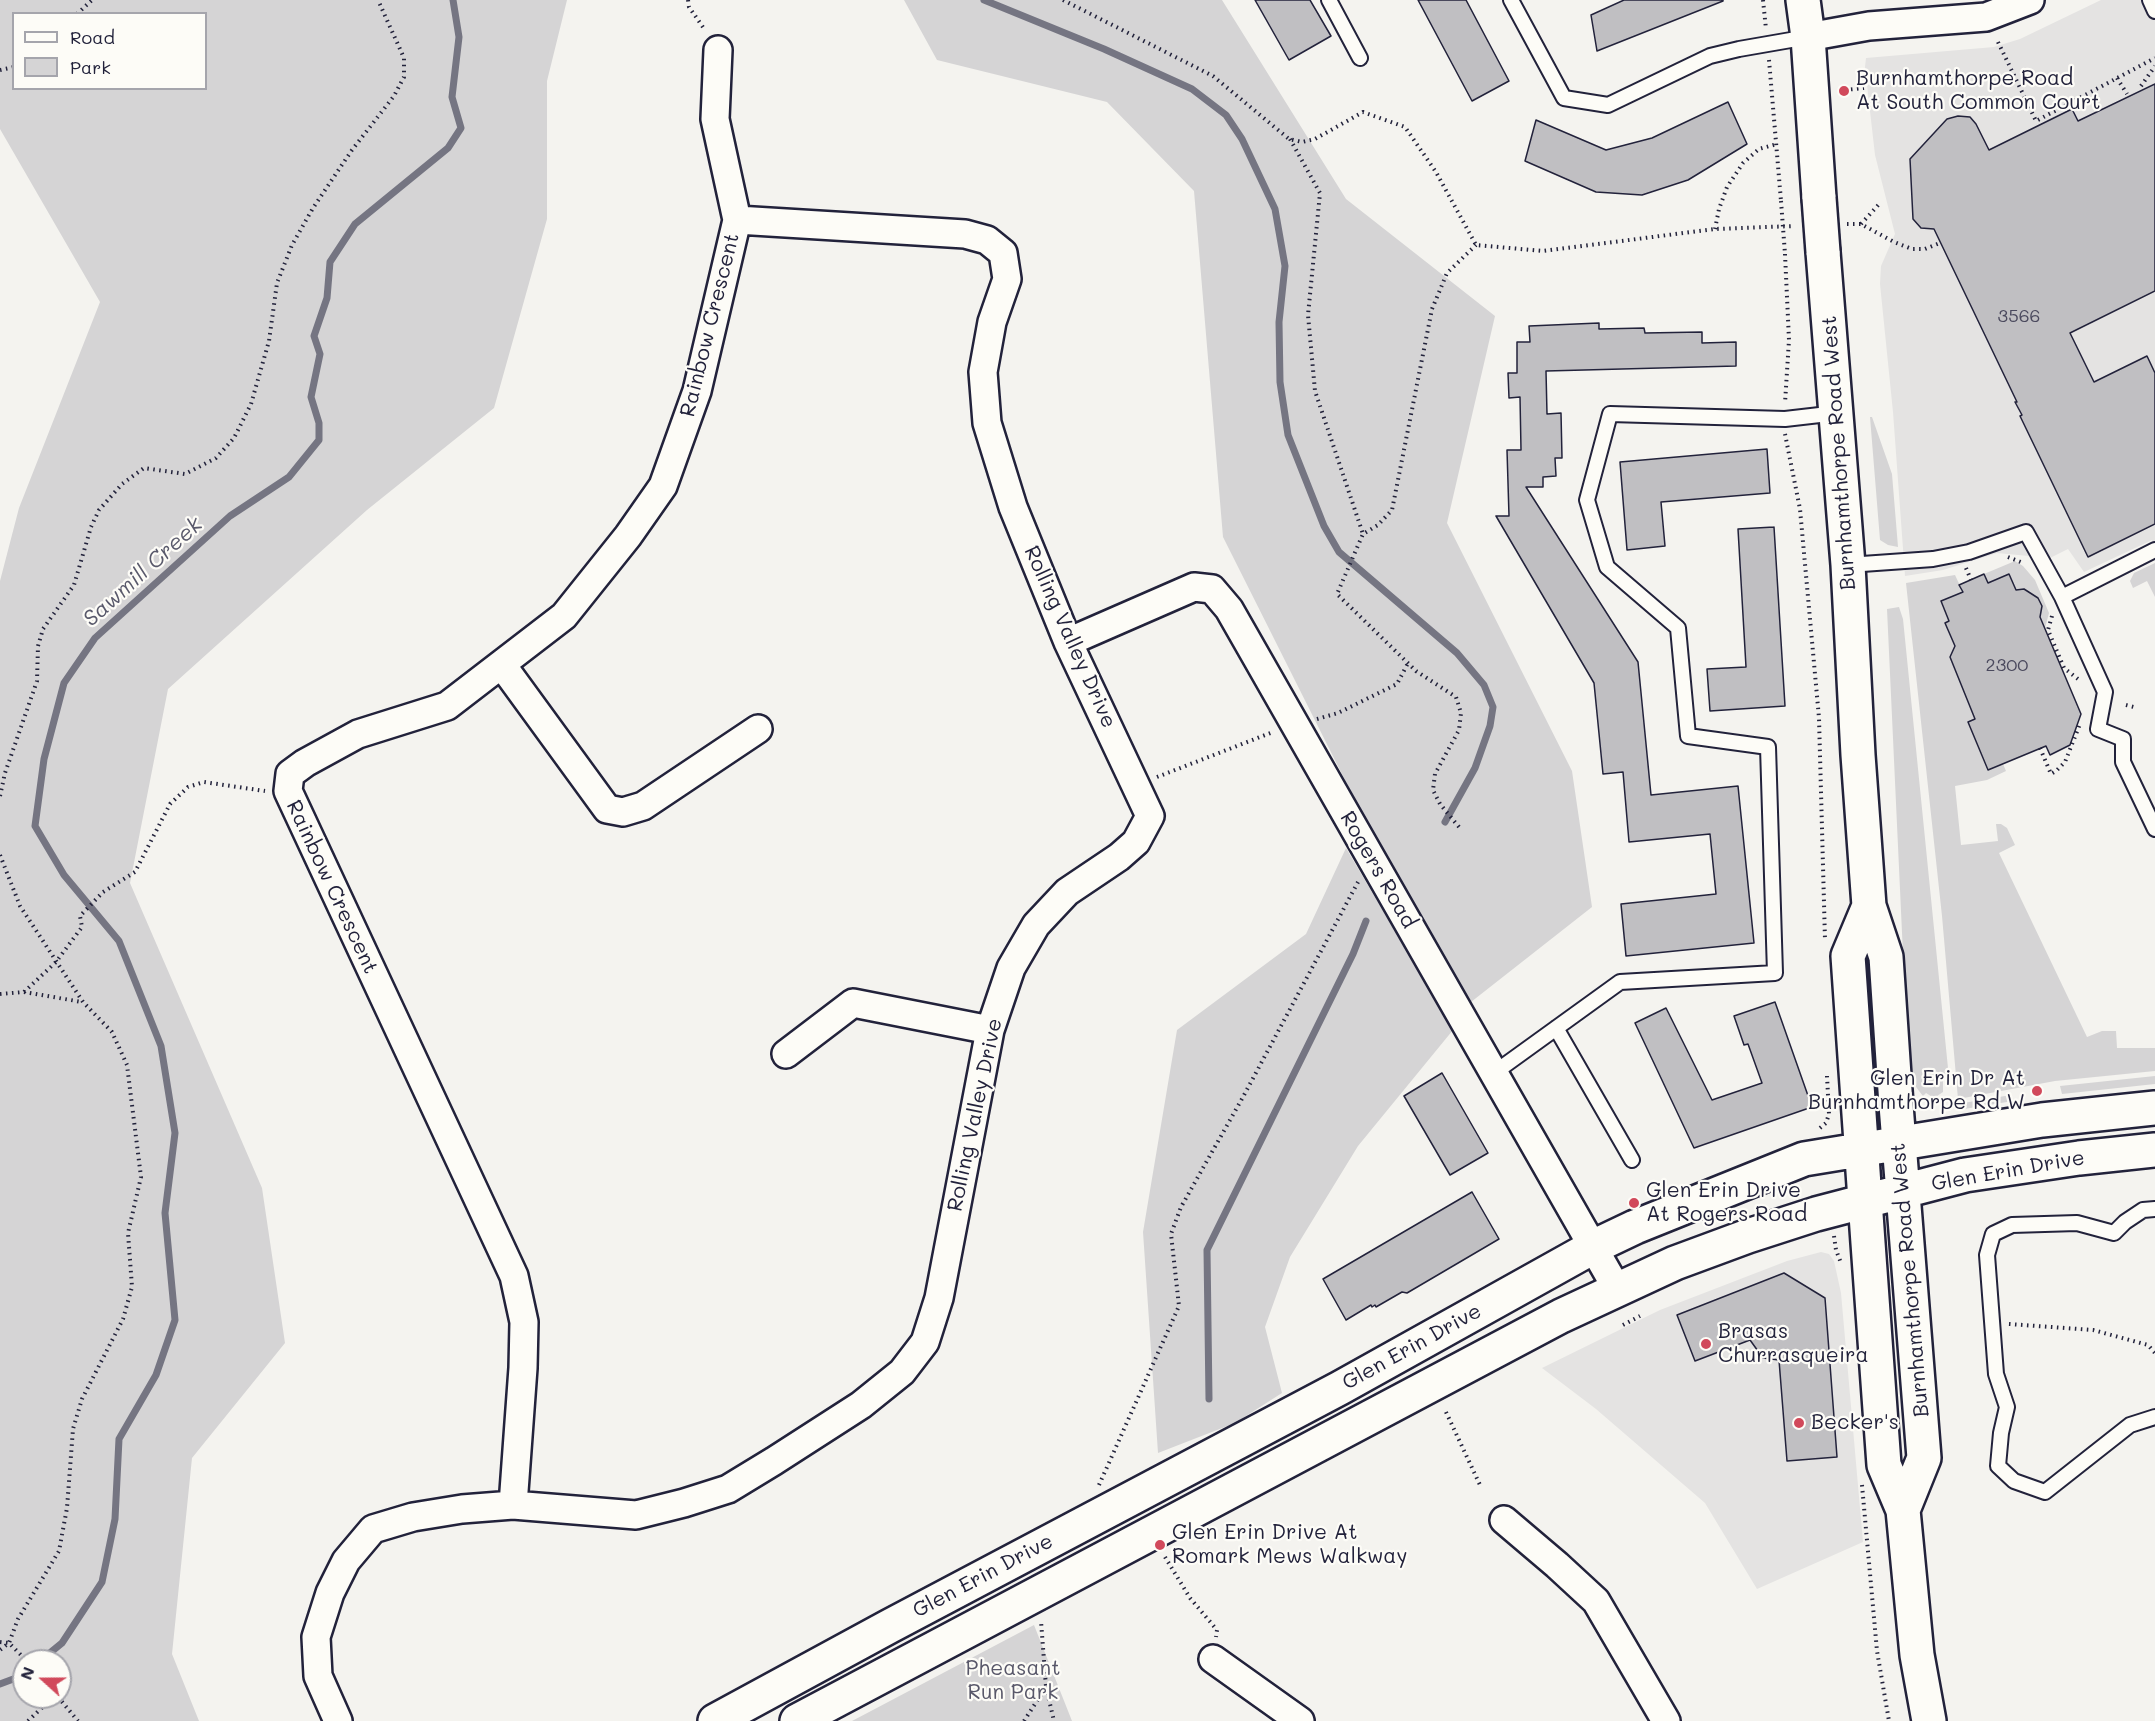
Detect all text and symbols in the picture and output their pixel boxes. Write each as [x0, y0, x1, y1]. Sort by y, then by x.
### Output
legend [12, 12, 207, 90]
text: Road [70, 25, 115, 49]
text: Park [70, 55, 111, 79]
place label: Burnhamthorpe Road At South Common Court [1856, 66, 2101, 116]
marker: Burnhamthorpe Road At South Common Court [1837, 84, 1851, 98]
street label: Rainbow Crescent [675, 231, 745, 419]
house number: 3566 [1998, 305, 2040, 327]
street label: Burnhamthorpe Road West [1817, 315, 1861, 591]
water label: Sawmill Creek [78, 512, 208, 632]
street label: Rolling Valley Drive [1018, 542, 1122, 732]
house number: 2300 [1986, 654, 2028, 676]
street label: Rainbow Crescent [281, 796, 383, 978]
street label: Rogers Road [1334, 807, 1422, 933]
street label: Rolling Valley Drive [942, 1016, 1008, 1214]
place label: Glen Erin Dr At Burnhamthorpe Rd W [1808, 1066, 2025, 1116]
marker: Glen Erin Dr At Burnhamthorpe Rd W [2030, 1084, 2044, 1098]
street label: Burnhamthorpe Road West [1885, 1142, 1935, 1418]
street label: Glen Erin Drive [1929, 1145, 2087, 1197]
place label: Glen Erin Drive At Rogers Road [1646, 1178, 1807, 1228]
marker: Glen Erin Drive At Rogers Road [1627, 1196, 1641, 1210]
street label: Glen Erin Drive [1338, 1298, 1486, 1396]
place label: Brasas Churrasqueira [1718, 1319, 1869, 1369]
marker: Brasas Churrasqueira [1699, 1337, 1713, 1351]
place label: Becker's [1811, 1410, 1899, 1436]
marker: Becker's [1792, 1416, 1806, 1430]
place label: Glen Erin Drive At Romark Mews Walkway [1172, 1520, 1407, 1570]
street label: Glen Erin Drive [909, 1528, 1057, 1624]
marker: Glen Erin Drive At Romark Mews Walkway [1153, 1538, 1167, 1552]
north arrow [12, 1649, 72, 1709]
park label: Pheasant Run Park [966, 1656, 1060, 1706]
text: N [15, 1664, 39, 1683]

